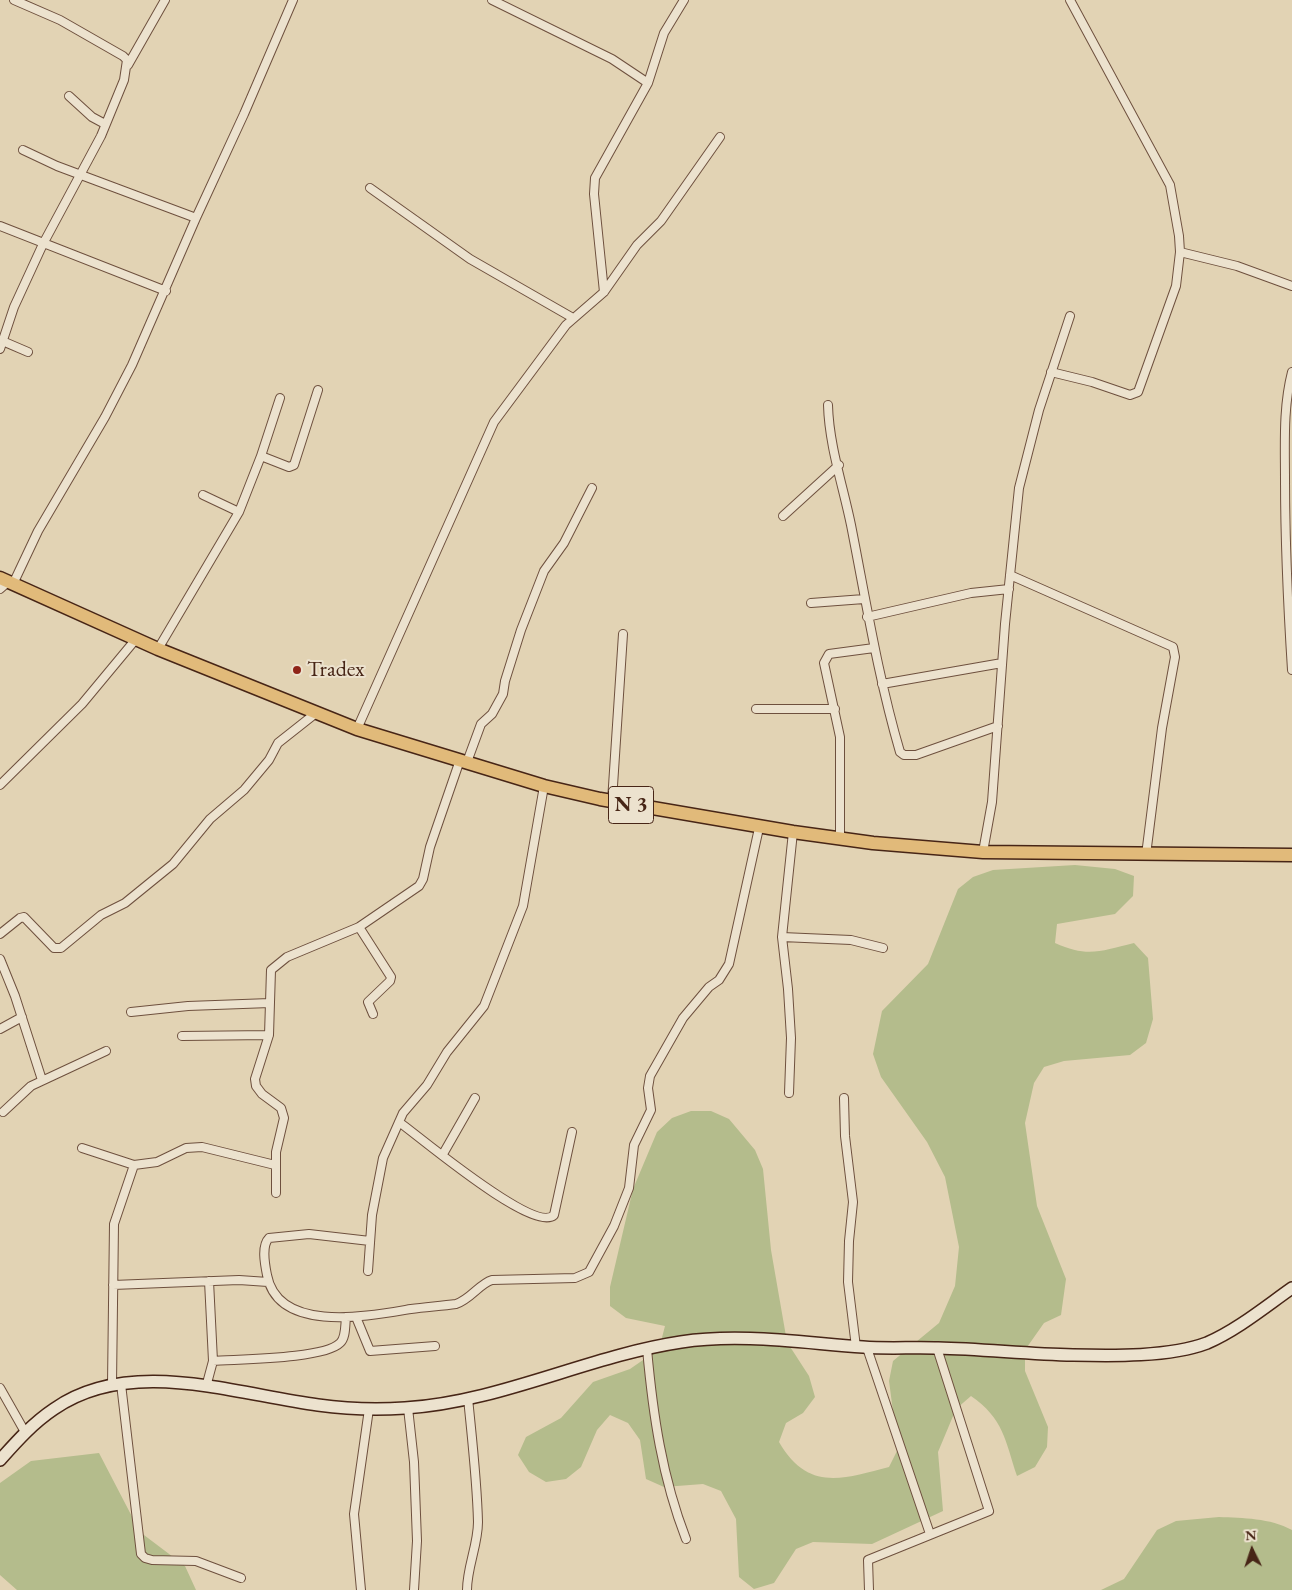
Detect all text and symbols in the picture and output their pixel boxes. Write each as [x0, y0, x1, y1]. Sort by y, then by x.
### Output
place label: Tradex [307, 657, 365, 683]
marker: Tradex [291, 664, 303, 676]
road number: N 3 [608, 786, 654, 824]
north arrow [1227, 1525, 1277, 1575]
text: N [1245, 1526, 1257, 1544]

